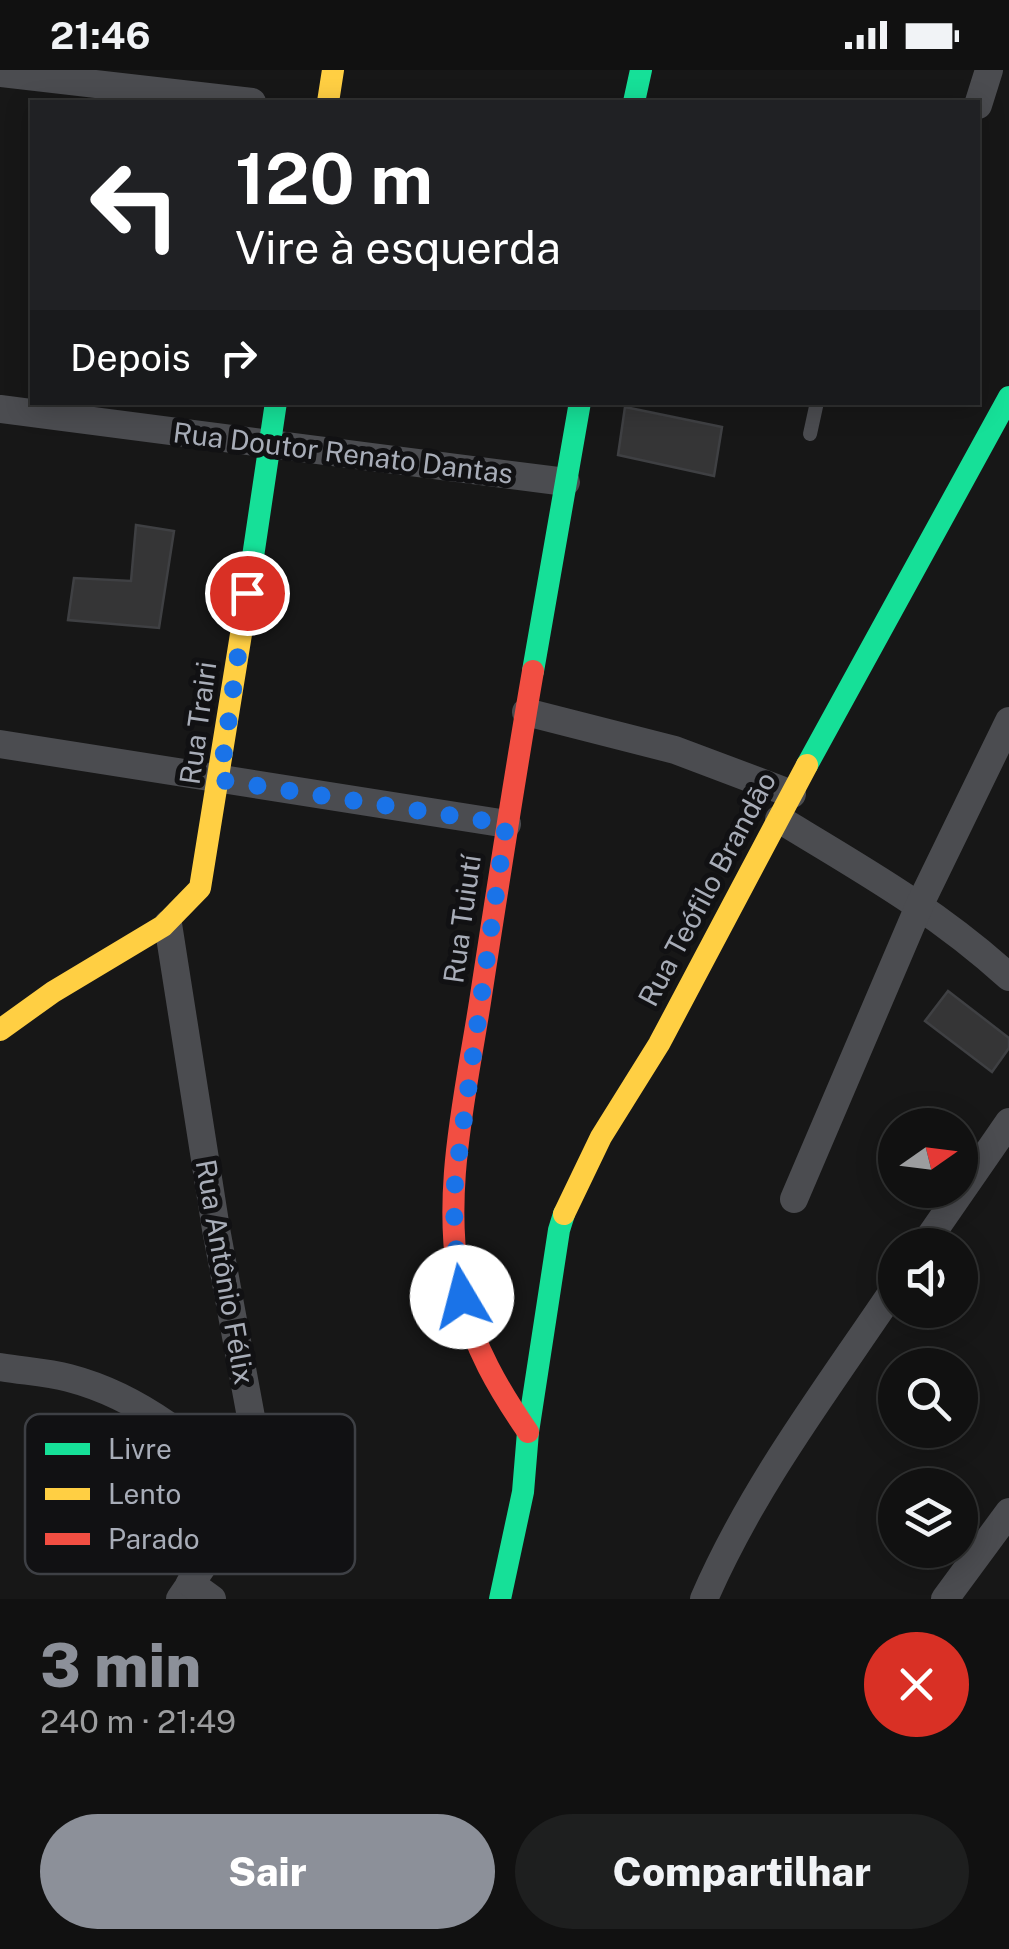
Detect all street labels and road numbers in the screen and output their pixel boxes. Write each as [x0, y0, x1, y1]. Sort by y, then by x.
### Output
street label: Rua Doutor Renato Dantas [171, 415, 515, 490]
street label: Rua Trairi [173, 659, 222, 787]
street label: Rua Teófilo Brandão [631, 766, 782, 1011]
street label: Rua Tuiutí [436, 851, 487, 985]
street label: Rua Antônio Félix [189, 1157, 262, 1387]

